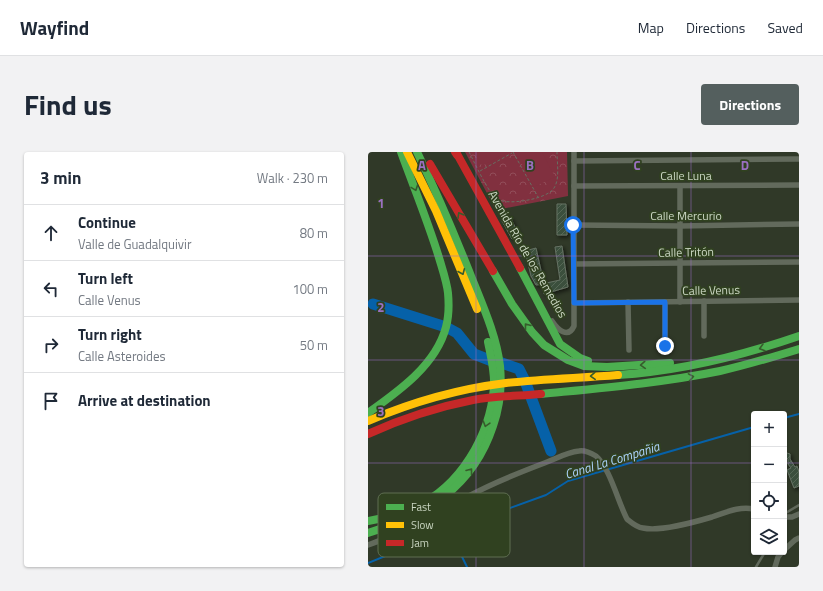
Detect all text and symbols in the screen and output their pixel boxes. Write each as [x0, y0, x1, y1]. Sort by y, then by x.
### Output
text: Wayfind [20, 13, 89, 42]
text: Map [638, 17, 664, 38]
text: Directions [686, 17, 745, 38]
text: Saved [767, 17, 803, 38]
text: Find us [24, 83, 112, 126]
button: Directions [701, 84, 799, 125]
text: A [418, 155, 426, 175]
text: B [526, 155, 534, 175]
text: C [633, 155, 641, 175]
text: D [741, 155, 749, 175]
text: 3 min [40, 165, 81, 191]
street label: Calle Luna [660, 166, 712, 185]
text: Walk · 230 m [257, 168, 328, 188]
one-way arrow [410, 185, 418, 192]
street label: Avenida Río de los Remedios [484, 187, 573, 322]
text: 1 [377, 193, 385, 213]
street label: Calle Mercurio [650, 206, 722, 225]
text: Continue [78, 211, 136, 234]
one-way arrow [457, 212, 464, 219]
route start [564, 216, 582, 234]
icon: ahead [40, 222, 62, 244]
text: 80 m [300, 223, 328, 243]
text: Valle de Guadalquivir [78, 234, 191, 254]
street label: Calle Tritón [658, 242, 714, 262]
text: Turn left [78, 267, 133, 290]
one-way arrow [457, 269, 465, 276]
icon: left [40, 278, 62, 300]
text: 100 m [292, 279, 328, 299]
street label: Calle Venus [682, 280, 740, 300]
text: Calle Venus [78, 290, 141, 310]
text: 2 [377, 297, 385, 317]
text: Turn right [78, 323, 142, 346]
one-way arrow [525, 323, 532, 330]
icon: right [40, 334, 62, 356]
text: 50 m [300, 335, 328, 355]
route end [656, 337, 674, 355]
one-way arrow [759, 343, 766, 352]
text: Calle Asteroides [78, 346, 166, 366]
one-way arrow [640, 360, 646, 369]
one-way arrow [590, 372, 596, 381]
one-way arrow [688, 373, 695, 381]
text: Arrive at destination [78, 389, 211, 412]
icon: arrive [40, 390, 62, 412]
text: 3 [377, 401, 385, 421]
map controls [751, 411, 787, 555]
button: + [751, 411, 787, 447]
one-way arrow [482, 420, 491, 427]
water label: Canal La Compañia [562, 436, 663, 484]
button: − [751, 447, 787, 483]
one-way arrow [466, 469, 473, 476]
button: locate [751, 483, 787, 519]
legend [378, 493, 510, 557]
text: Fast [411, 499, 431, 515]
text: Slow [411, 517, 434, 533]
button: layers [751, 519, 787, 555]
text: Jam [411, 535, 429, 551]

